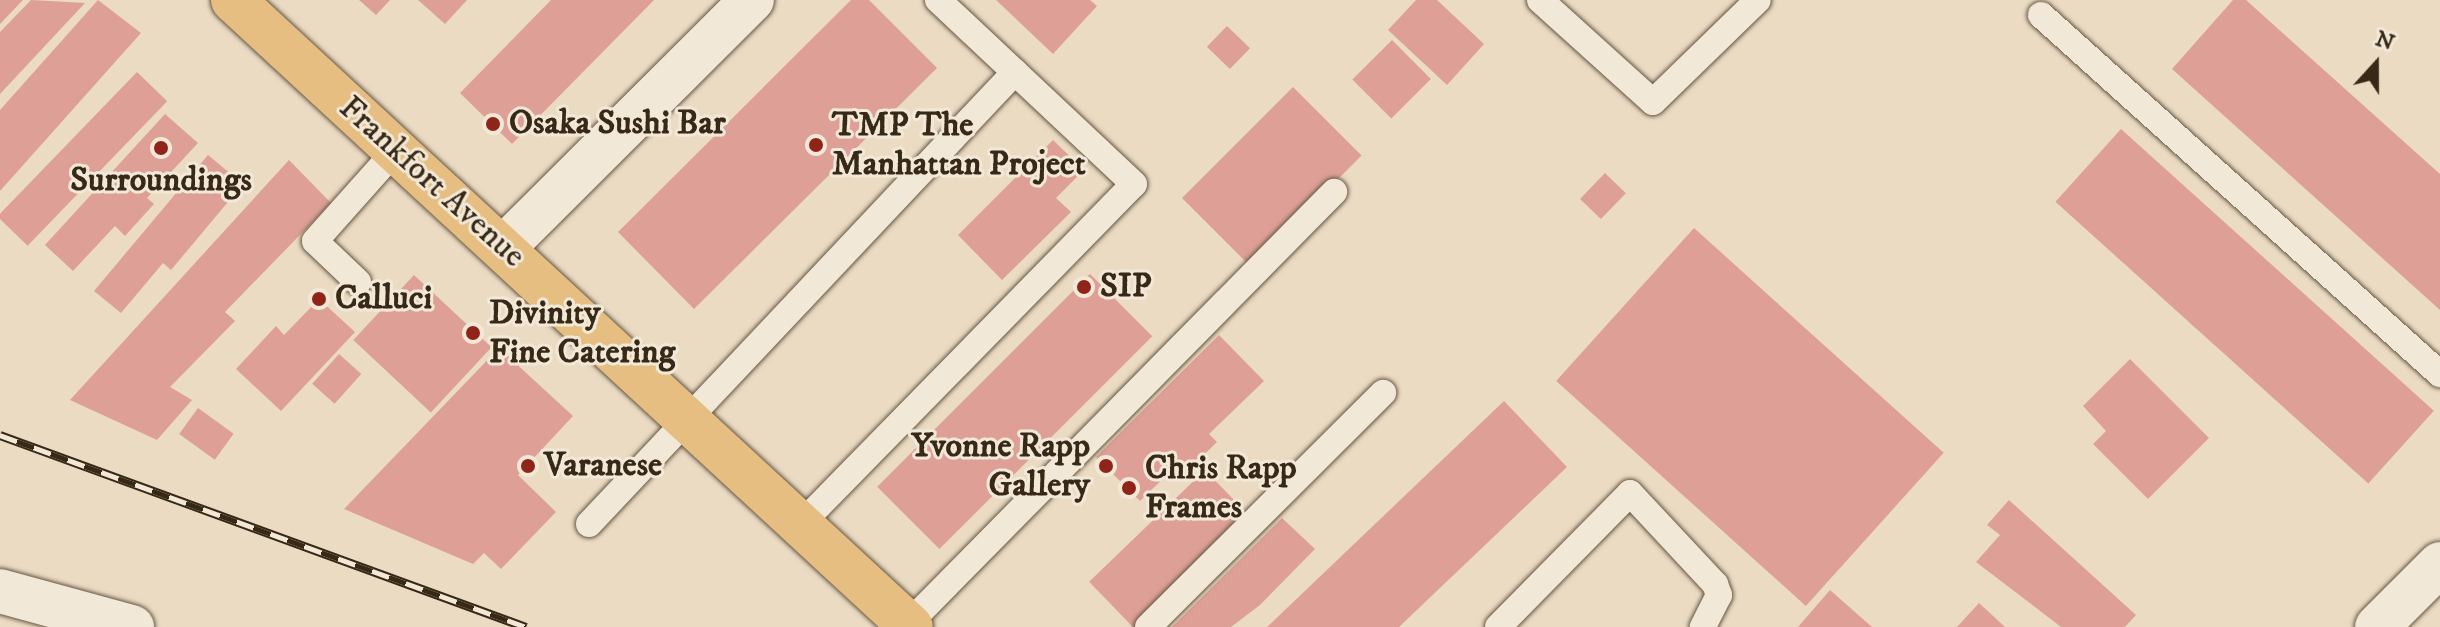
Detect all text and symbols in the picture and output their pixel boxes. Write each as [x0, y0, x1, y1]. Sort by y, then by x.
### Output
north arrow [2336, 24, 2416, 104]
text: N [2372, 25, 2398, 57]
street label: Frankfort Avenue [330, 88, 534, 276]
place label: Osaka Sushi Bar [509, 104, 726, 144]
place label: TMP The Manhattan Project [832, 105, 1086, 184]
marker: Osaka Sushi Bar [484, 115, 502, 133]
marker: TMP The Manhattan Project [807, 136, 825, 154]
marker: Surroundings [152, 139, 170, 157]
place label: Surroundings [70, 161, 252, 201]
place label: SIP [1100, 267, 1152, 307]
marker: SIP [1075, 278, 1093, 296]
place label: Calluci [335, 279, 432, 319]
marker: Calluci [310, 290, 328, 308]
place label: Divinity Fine Catering [489, 293, 675, 372]
marker: Divinity Fine Catering [464, 324, 482, 342]
place label: Yvonne Rapp Gallery [911, 426, 1090, 506]
place label: Varanese [544, 446, 662, 486]
place label: Chris Rapp Frames [1145, 448, 1297, 528]
marker: Varanese [519, 457, 537, 475]
marker: Yvonne Rapp Gallery [1097, 457, 1115, 475]
marker: Chris Rapp Frames [1120, 479, 1138, 497]

